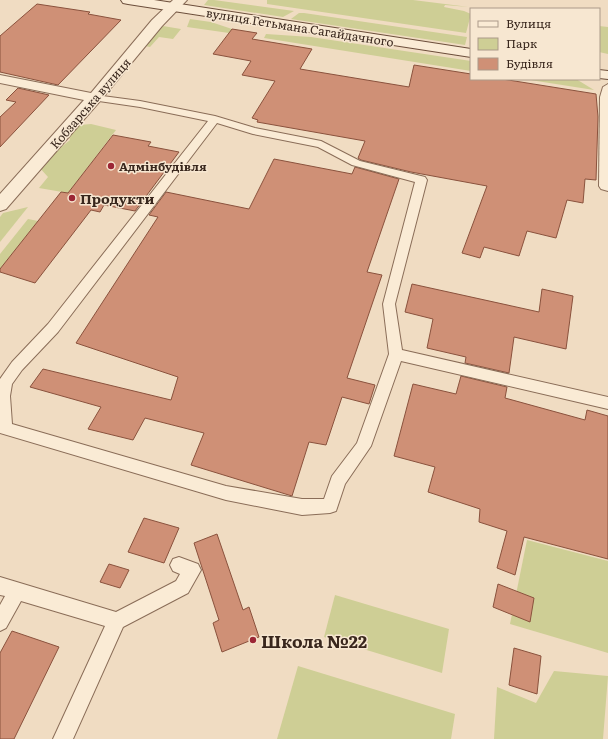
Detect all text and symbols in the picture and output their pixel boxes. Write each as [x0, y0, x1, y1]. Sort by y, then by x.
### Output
street label: вулиця Гетьмана Сагайдачного [205, 3, 395, 51]
legend [470, 8, 600, 80]
text: Вулиця [506, 14, 551, 32]
text: Парк [506, 34, 537, 52]
street label: Кобзарська вулиця [45, 54, 135, 152]
text: Будівля [506, 54, 553, 72]
place label: Адмінбудівля [119, 157, 207, 175]
marker: Адмінбудівля [106, 161, 116, 171]
place label: Продукти [80, 188, 155, 208]
marker: Продукти [67, 193, 77, 203]
place label: Школа №22 [261, 628, 367, 653]
marker: Школа №22 [248, 635, 258, 645]

